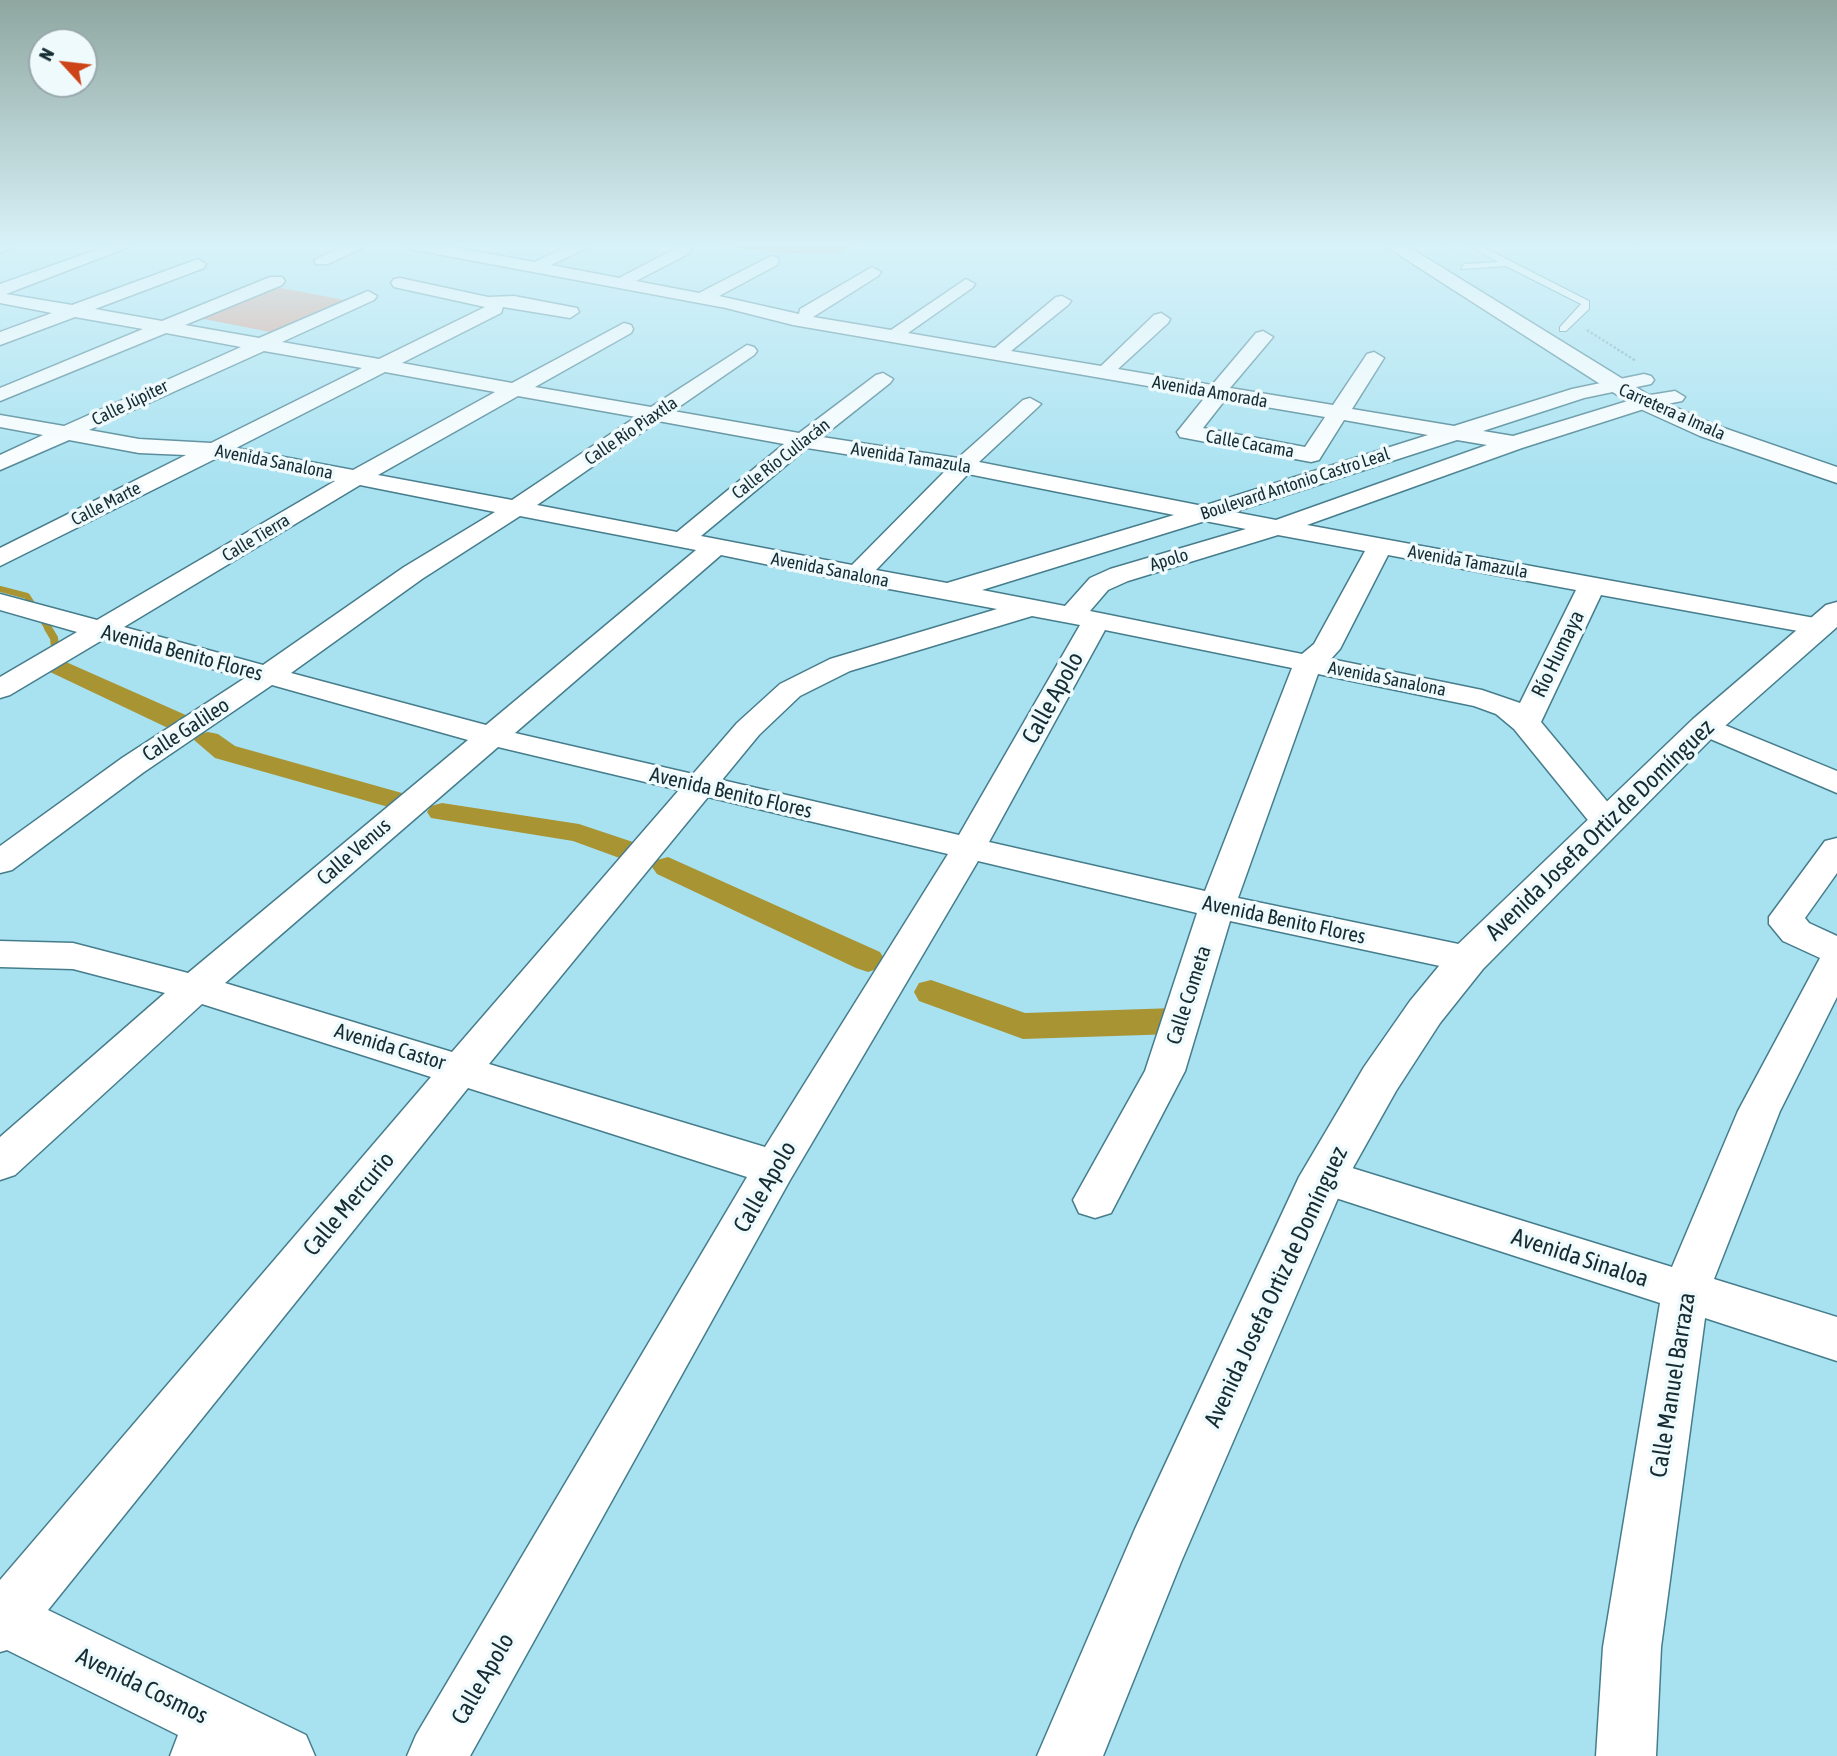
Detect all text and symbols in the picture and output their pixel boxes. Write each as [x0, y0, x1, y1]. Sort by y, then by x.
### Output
north arrow [28, 28, 98, 98]
text: N [34, 44, 58, 64]
street label: Avenida Amorada [1151, 371, 1269, 413]
street label: Calle Júpiter [88, 375, 172, 431]
street label: Carretera a Imala [1615, 379, 1729, 445]
street label: Calle Río Piaxtla [581, 392, 681, 470]
street label: Calle Río Culiacán [728, 414, 834, 504]
street label: Calle Cacama [1204, 426, 1296, 462]
street label: Avenida Tamazula [849, 438, 973, 478]
street label: Avenida Sanalona [213, 440, 335, 484]
street label: Boulevard Antonio Castro Leal [1198, 443, 1392, 525]
street label: Calle Marte [68, 477, 144, 531]
street label: Calle Tierra [218, 509, 294, 567]
street label: Avenida Tamazula [1406, 541, 1530, 583]
street label: Apolo [1147, 544, 1191, 576]
street label: Avenida Sanalona [769, 548, 891, 592]
street label: Río Humaya [1526, 606, 1590, 702]
street label: Avenida Benito Flores [99, 619, 265, 687]
street label: Calle Apolo [1016, 647, 1090, 749]
street label: Avenida Sanalona [1326, 657, 1448, 701]
street label: Calle Galileo [138, 693, 234, 767]
street label: Avenida Josefa Ortiz de Domínguez [1480, 713, 1720, 947]
street label: Avenida Benito Flores [647, 762, 815, 824]
street label: Calle Venus [312, 813, 396, 891]
street label: Avenida Benito Flores [1200, 890, 1368, 950]
street label: Calle Cometa [1161, 942, 1217, 1048]
street label: Avenida Castor [332, 1018, 448, 1076]
street label: Calle Apolo [727, 1136, 803, 1238]
street label: Avenida Josefa Ortiz de Domínguez [1198, 1142, 1354, 1432]
street label: Calle Mercurio [297, 1146, 401, 1262]
street label: Avenida Sinaloa [1508, 1222, 1652, 1294]
street label: Calle Manuel Barraza [1644, 1290, 1702, 1480]
street label: Calle Apolo [445, 1628, 521, 1730]
street label: Avenida Cosmos [71, 1642, 213, 1730]

